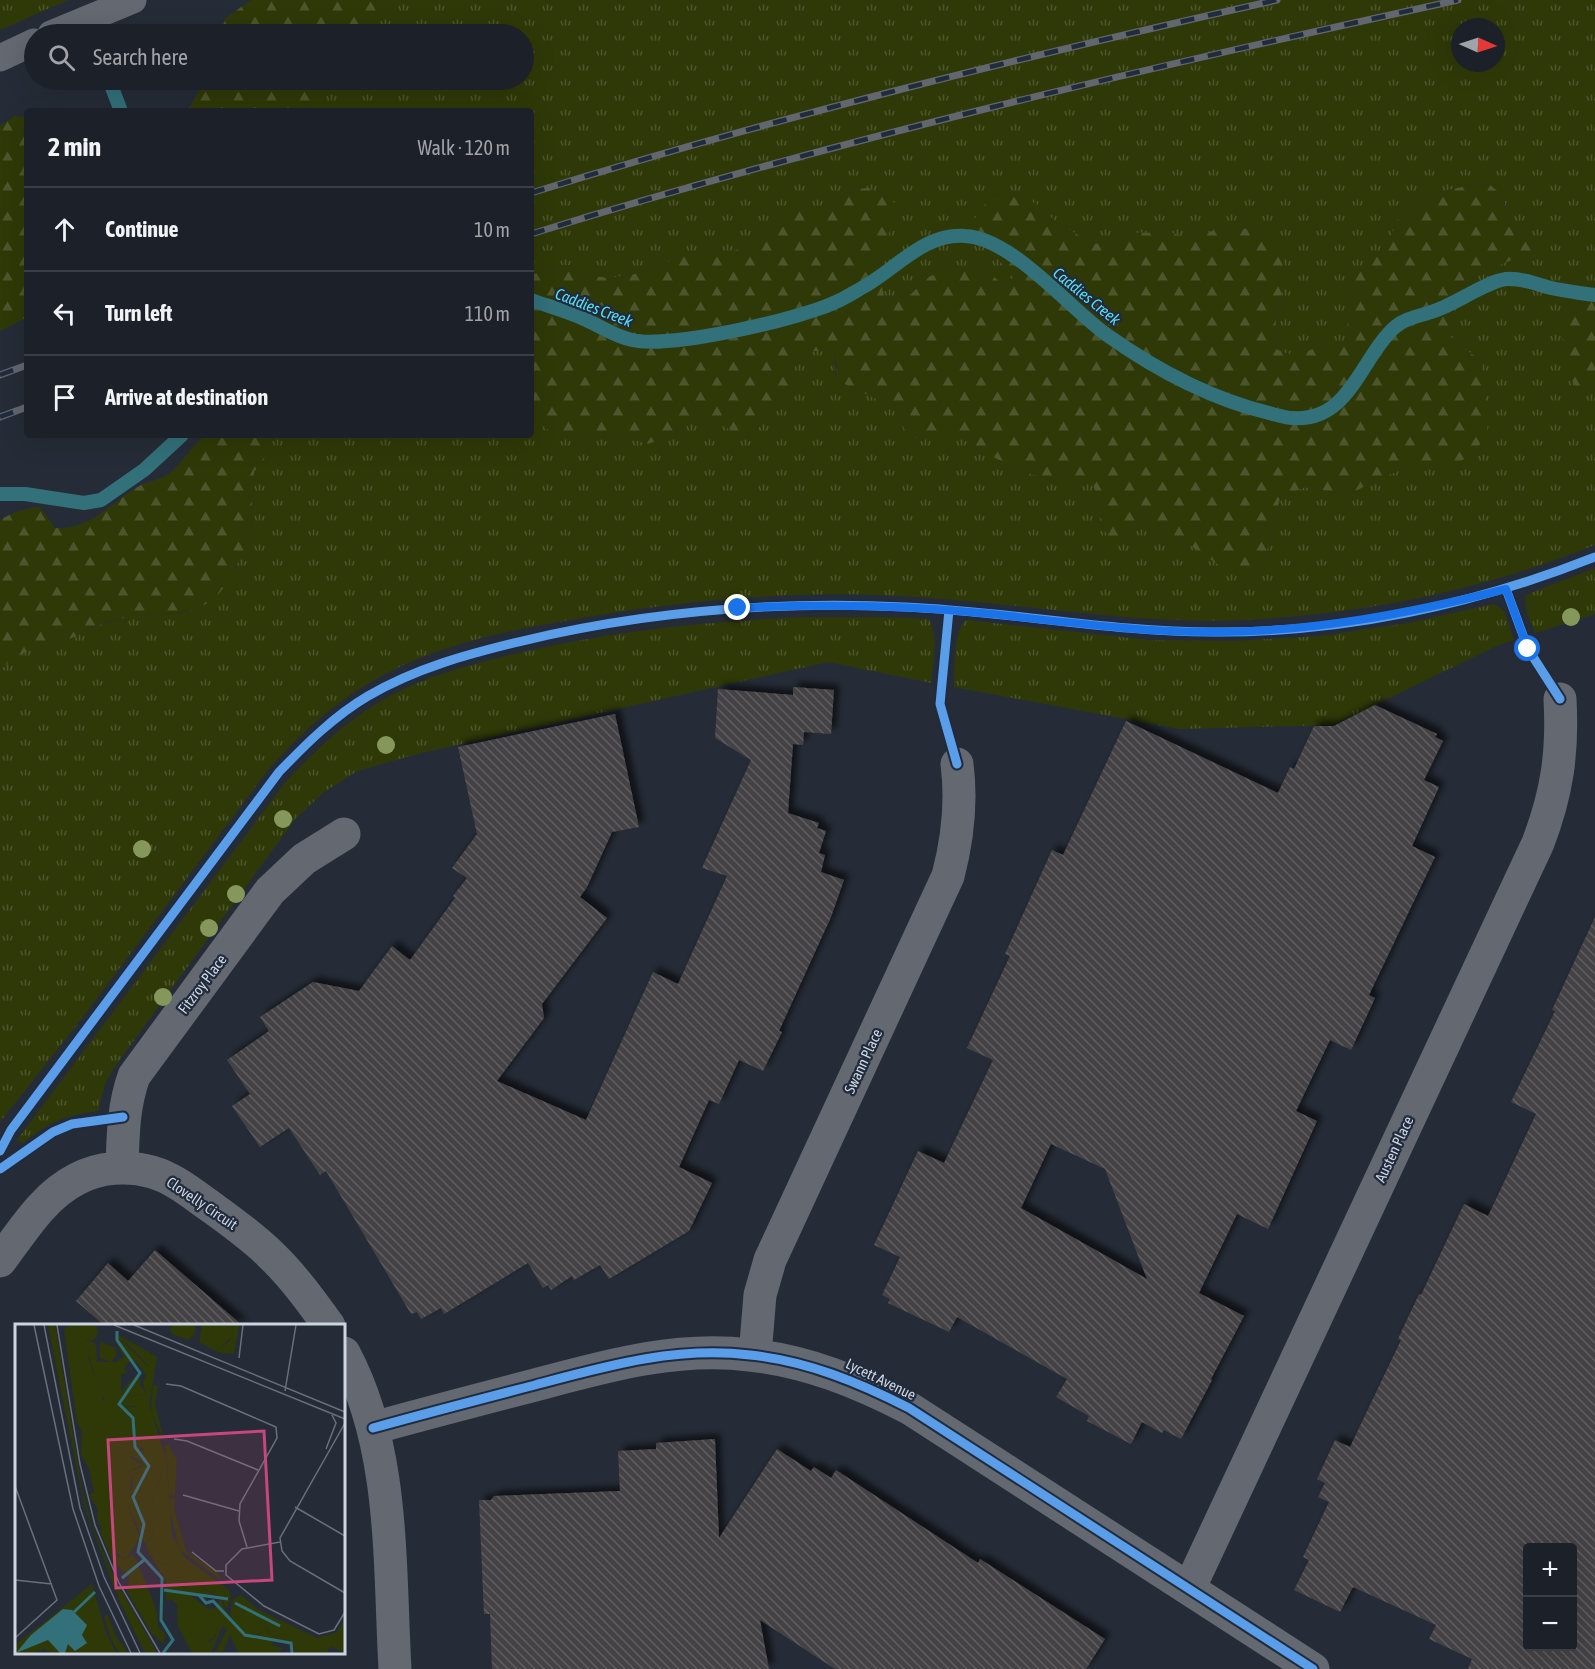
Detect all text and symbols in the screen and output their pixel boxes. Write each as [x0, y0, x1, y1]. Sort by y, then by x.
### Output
north arrow [1451, 18, 1505, 72]
search box [24, 24, 534, 90]
icon: search [45, 41, 78, 74]
text: Search here [93, 44, 188, 70]
text: 2 min [48, 132, 101, 162]
text: Walk · 120 m [418, 136, 510, 159]
icon: ahead [48, 213, 81, 246]
text: Continue [105, 216, 179, 242]
text: 10 m [474, 218, 510, 241]
water label: Caddies Creek [1050, 263, 1125, 329]
water label: Caddies Creek [553, 284, 636, 330]
icon: left [48, 297, 81, 330]
text: Turn left [105, 300, 172, 326]
text: 110 m [465, 302, 510, 325]
icon: arrive [48, 381, 81, 414]
text: Arrive at destination [105, 384, 268, 410]
route end [724, 594, 750, 620]
route start [1514, 635, 1540, 661]
street label: Fitzroy Place [174, 951, 230, 1017]
street label: Swann Place [841, 1026, 885, 1096]
street label: Austen Place [1371, 1113, 1417, 1185]
street label: Clovelly Circuit [163, 1173, 241, 1233]
inset map [15, 1324, 345, 1654]
street label: Lycett Avenue [843, 1355, 919, 1403]
map controls [1523, 1543, 1577, 1651]
button: + [1523, 1543, 1577, 1597]
button: − [1523, 1597, 1577, 1651]

